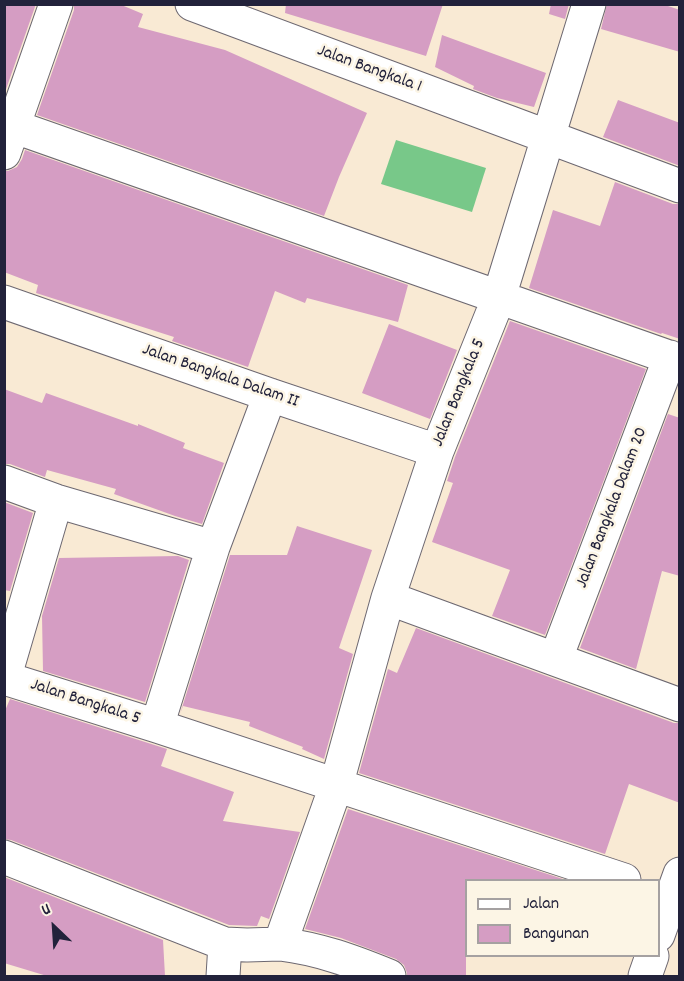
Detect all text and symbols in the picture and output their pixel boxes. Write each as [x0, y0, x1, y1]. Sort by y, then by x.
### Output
street label: Jalan Bangkala 1 [314, 41, 424, 99]
street label: Jalan Bangkala 5 [429, 336, 491, 450]
street label: Jalan Bangkala Dalam II [139, 340, 301, 414]
street label: Jalan Bangkala Dalam 20 [572, 424, 654, 592]
street label: Jalan Bangkala 5 [27, 675, 143, 731]
legend [465, 879, 660, 957]
text: Jalan [523, 892, 559, 917]
north arrow [24, 897, 84, 957]
text: U [38, 898, 55, 922]
text: Bangunan [523, 922, 589, 947]

